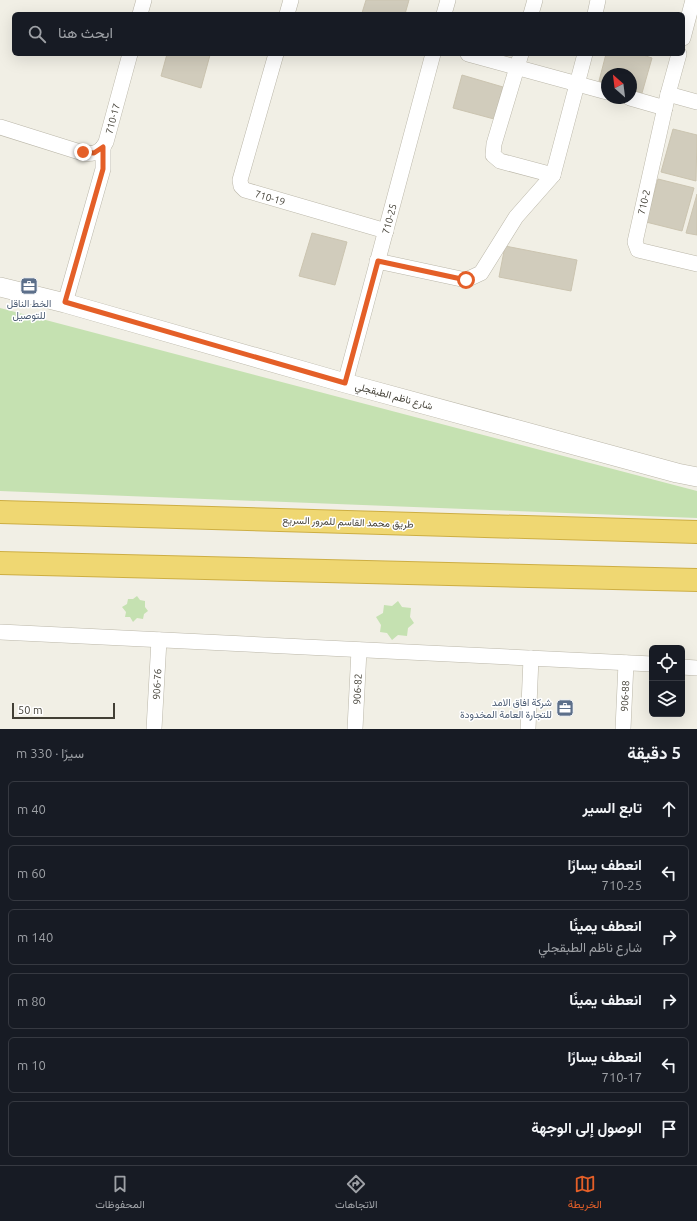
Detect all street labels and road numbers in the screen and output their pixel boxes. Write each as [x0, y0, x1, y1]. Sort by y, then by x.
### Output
street label: 710-17 [103, 102, 122, 135]
street label: 710-19 [254, 188, 287, 207]
street label: 710-2 [636, 188, 652, 216]
street label: 710-25 [380, 202, 398, 235]
street label: شارع ناظم الطبقجلي [353, 380, 434, 415]
street label: طريق محمد القاسم للمرور السريع [282, 514, 414, 531]
street label: 906-76 [150, 668, 163, 700]
street label: 906-82 [351, 673, 363, 705]
street label: 906-88 [618, 680, 631, 712]

